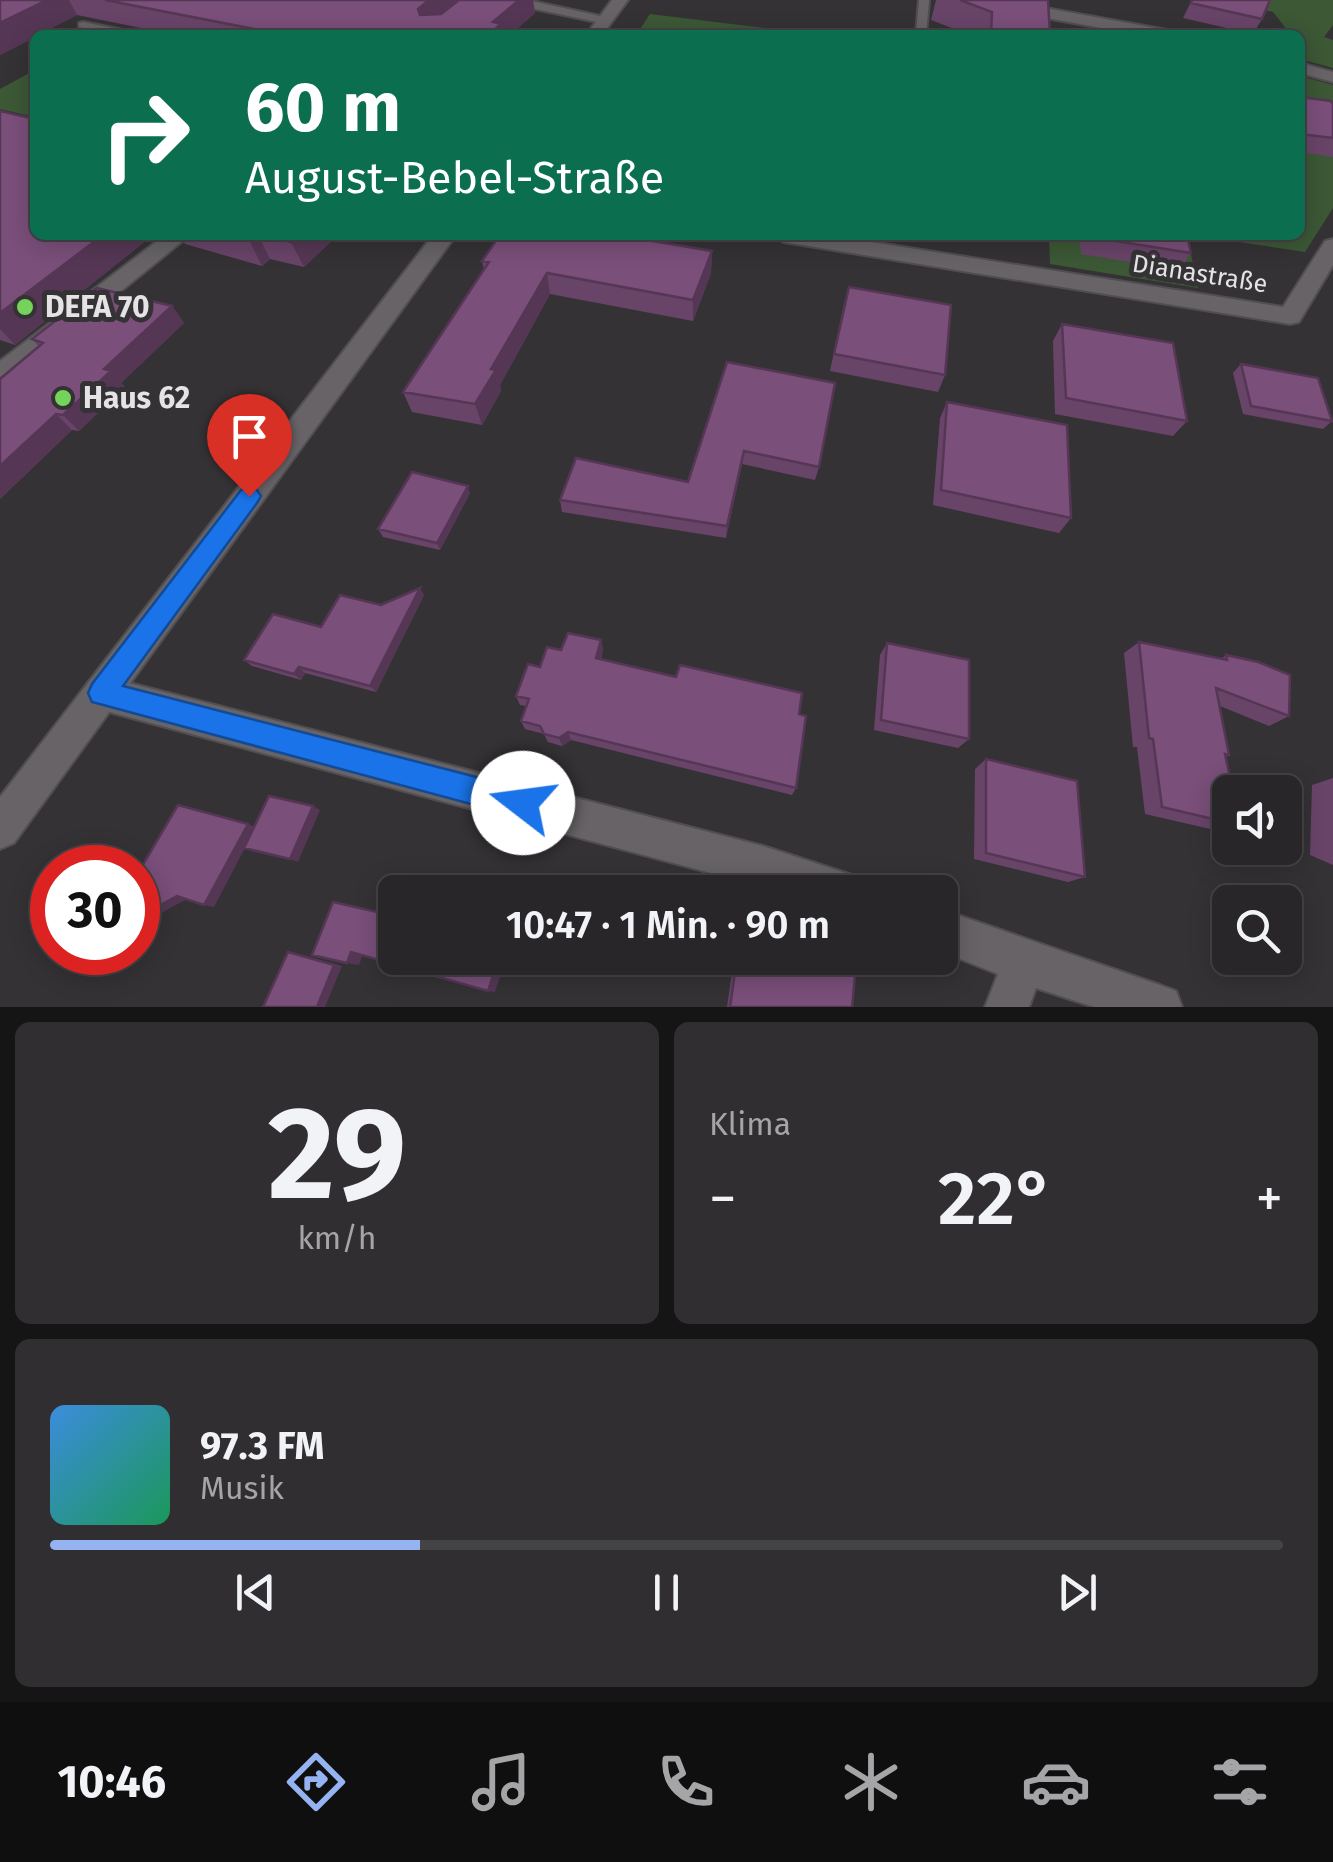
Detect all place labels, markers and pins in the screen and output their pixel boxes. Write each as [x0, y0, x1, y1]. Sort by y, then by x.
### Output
place label: DEFA 70 [45, 289, 150, 325]
marker: DEFA 70 [14, 296, 36, 318]
place label: Haus 62 [83, 380, 190, 416]
marker: Haus 62 [52, 387, 74, 409]
pin [207, 394, 292, 497]

